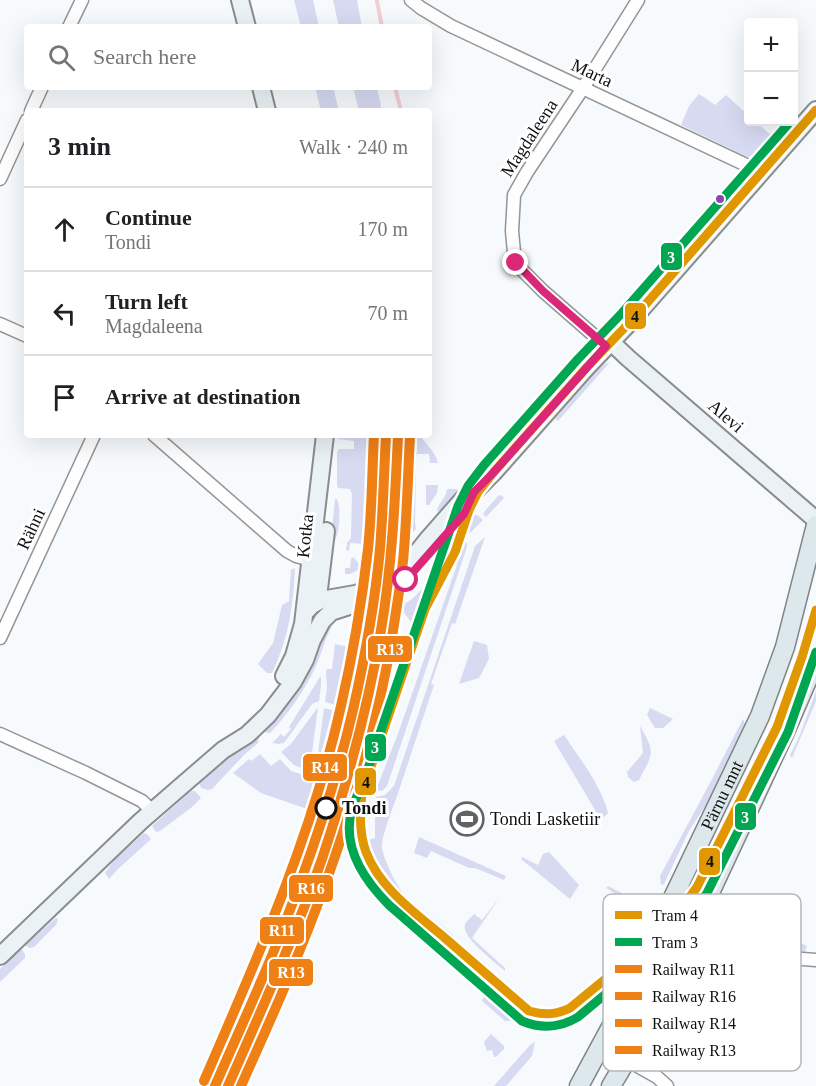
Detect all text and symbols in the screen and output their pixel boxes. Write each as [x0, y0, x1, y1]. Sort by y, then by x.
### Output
map controls [744, 18, 798, 126]
button: + [744, 18, 798, 72]
search box [24, 24, 432, 90]
icon: search [45, 41, 78, 74]
text: Search here [93, 44, 196, 69]
street label: Marta [568, 55, 616, 91]
button: − [744, 72, 798, 126]
street label: Magdaleena [497, 96, 561, 180]
text: 3 min [48, 132, 111, 161]
text: Walk · 240 m [299, 136, 408, 158]
unlabelled marker [714, 193, 726, 205]
text: Continue [105, 205, 192, 230]
icon: ahead [48, 213, 81, 246]
text: 170 m [357, 218, 408, 240]
text: Tondi [105, 231, 151, 253]
line badge: 3 [660, 242, 683, 271]
route end [502, 249, 528, 275]
text: 3 [667, 249, 675, 266]
text: Turn left [105, 289, 188, 314]
icon: left [48, 297, 81, 330]
text: 70 m [367, 302, 408, 324]
line badge: 4 [624, 302, 647, 330]
text: 4 [631, 308, 639, 325]
text: Magdaleena [105, 315, 203, 337]
icon: arrive [48, 381, 81, 414]
text: Arrive at destination [105, 384, 301, 409]
street label: Alevi [704, 395, 748, 437]
street label: Rähni [13, 505, 49, 553]
street label: Kotka [293, 513, 317, 559]
route start [392, 566, 418, 592]
line badge: R13 [367, 635, 413, 663]
text: R13 [376, 641, 404, 658]
line badge: 3 [364, 733, 387, 762]
text: 3 [371, 739, 379, 756]
line badge: R14 [302, 753, 348, 782]
street label: Pärnu mnt [697, 757, 747, 833]
text: R14 [311, 759, 339, 776]
line badge: 4 [354, 767, 377, 796]
text: 4 [362, 774, 370, 791]
marker: Tondi [315, 797, 337, 819]
place label: Tondi [342, 798, 386, 818]
sports icon: Tondi Lasketiir [449, 801, 485, 837]
line badge: 3 [734, 802, 757, 831]
place label: Tondi Lasketiir [490, 809, 600, 829]
text: 3 [741, 809, 749, 826]
line badge: 4 [698, 847, 721, 876]
text: 4 [706, 853, 714, 870]
line badge: R16 [288, 874, 334, 903]
text: R16 [297, 880, 325, 897]
legend [603, 894, 801, 1071]
text: Tram 4 [652, 907, 698, 924]
line badge: R11 [259, 916, 305, 945]
text: R11 [269, 922, 295, 939]
text: Tram 3 [652, 934, 698, 951]
line badge: R13 [268, 958, 314, 987]
text: Railway R11 [652, 961, 735, 979]
text: R13 [277, 964, 305, 981]
text: Railway R16 [652, 988, 736, 1006]
text: Railway R14 [652, 1015, 736, 1033]
text: Railway R13 [652, 1042, 736, 1060]

